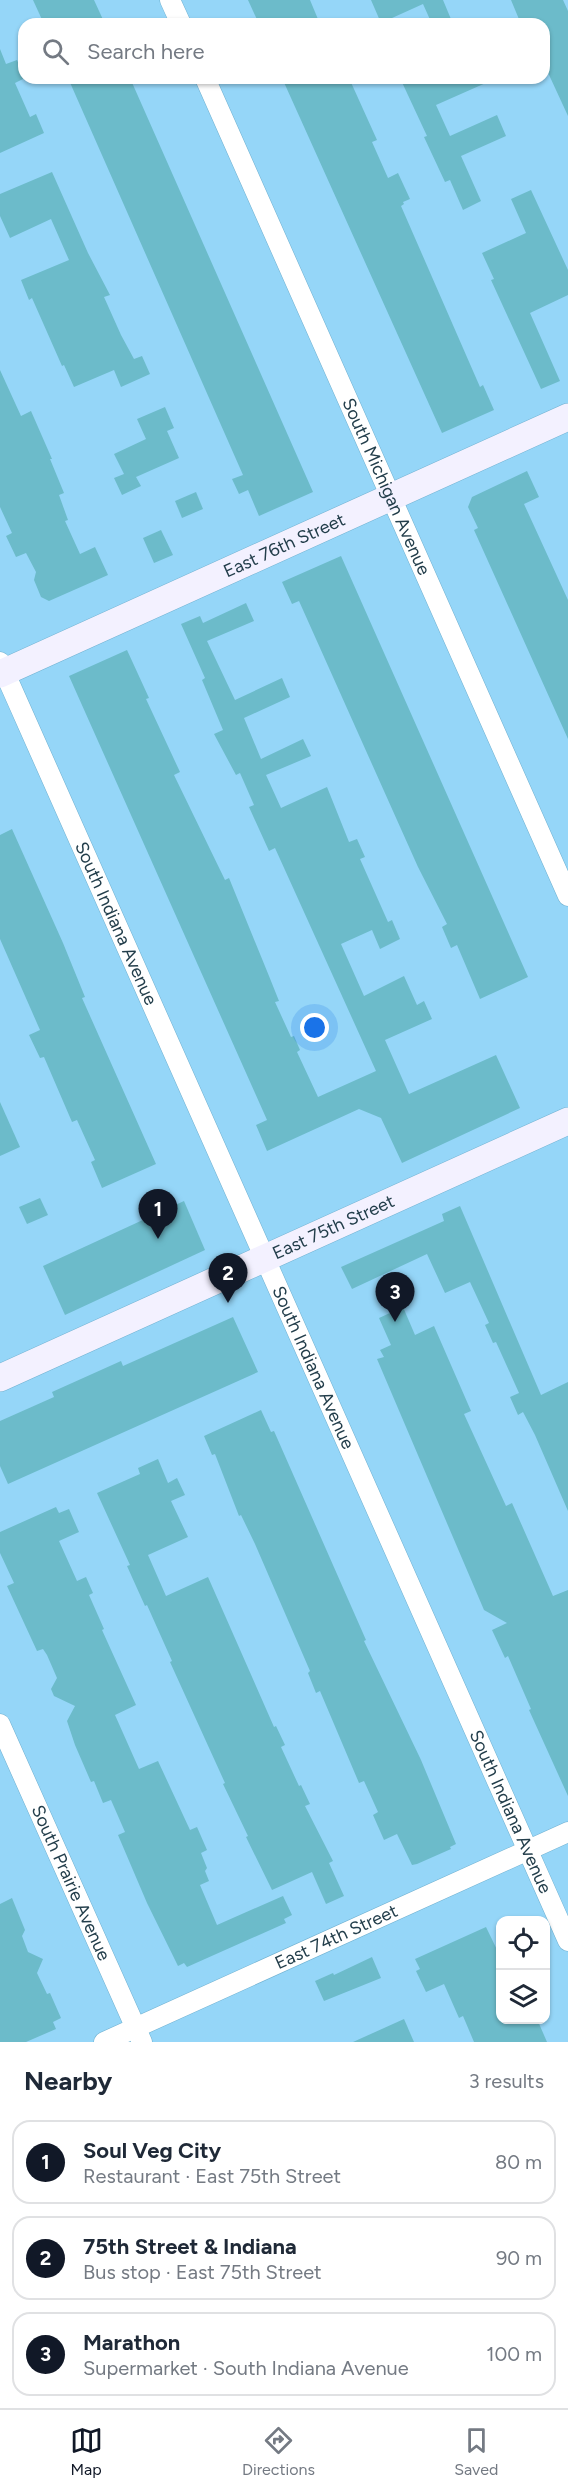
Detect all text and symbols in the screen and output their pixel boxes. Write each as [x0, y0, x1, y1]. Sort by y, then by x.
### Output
search box [18, 18, 550, 84]
icon: search [39, 35, 72, 68]
text: Search here [87, 38, 205, 65]
street label: South Michigan Avenue [337, 395, 435, 579]
street label: East 76th Street [220, 508, 349, 582]
street label: South Indiana Avenue [70, 838, 162, 1009]
your location [300, 1013, 329, 1042]
pin: 1 [138, 1190, 178, 1239]
street label: East 75th Street [269, 1190, 398, 1264]
pin: 2 [208, 1254, 248, 1303]
pin: 3 [376, 1272, 414, 1322]
street label: South Indiana Avenue [267, 1283, 359, 1453]
street label: South Indiana Avenue [465, 1727, 556, 1897]
street label: South Prairie Avenue [27, 1802, 115, 1964]
street label: East 74th Street [272, 1900, 401, 1974]
map controls [496, 1916, 550, 2024]
button: locate [496, 1916, 550, 1970]
button: layers [496, 1970, 550, 2024]
text: Nearby [24, 2065, 112, 2097]
text: 3 results [469, 2069, 544, 2093]
text: Soul Veg City [83, 2137, 221, 2164]
text: 1 [41, 2150, 50, 2174]
text: 80 m [495, 2150, 542, 2174]
text: Restaurant · East 75th Street [83, 2164, 341, 2188]
text: 75th Street & Indiana [83, 2233, 297, 2260]
text: 2 [40, 2246, 51, 2270]
text: 90 m [496, 2246, 542, 2270]
text: Bus stop · East 75th Street [83, 2260, 322, 2284]
text: Marathon [83, 2329, 180, 2356]
text: 3 [40, 2342, 51, 2366]
text: 100 m [486, 2342, 542, 2366]
text: Supermarket · South Indiana Avenue [83, 2356, 409, 2380]
tab: Map [70, 2424, 103, 2479]
tab: Directions [242, 2424, 315, 2479]
tab: Saved [454, 2424, 498, 2479]

